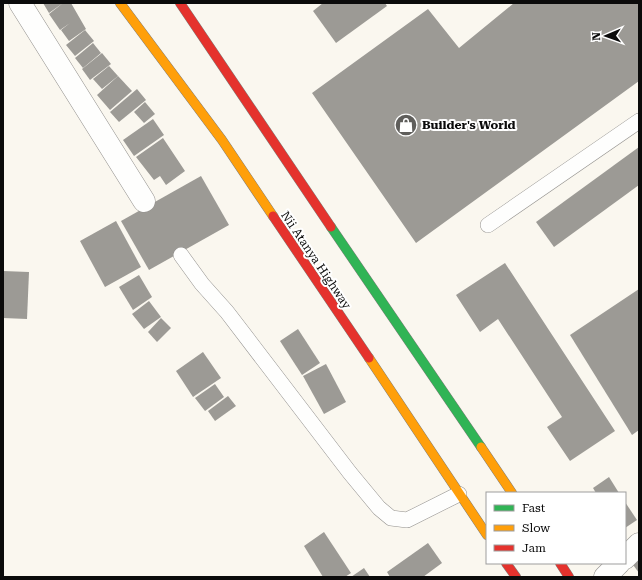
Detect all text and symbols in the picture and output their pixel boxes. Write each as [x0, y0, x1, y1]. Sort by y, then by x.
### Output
north arrow [586, 16, 626, 56]
text: N [590, 31, 603, 41]
shop icon: Builder's World [393, 112, 419, 138]
place label: Builder's World [422, 118, 516, 132]
street label: Nii Atanya Highway [278, 208, 354, 312]
legend [486, 492, 626, 564]
text: Fast [522, 501, 546, 515]
text: Slow [522, 521, 550, 535]
text: Jam [522, 541, 546, 555]

